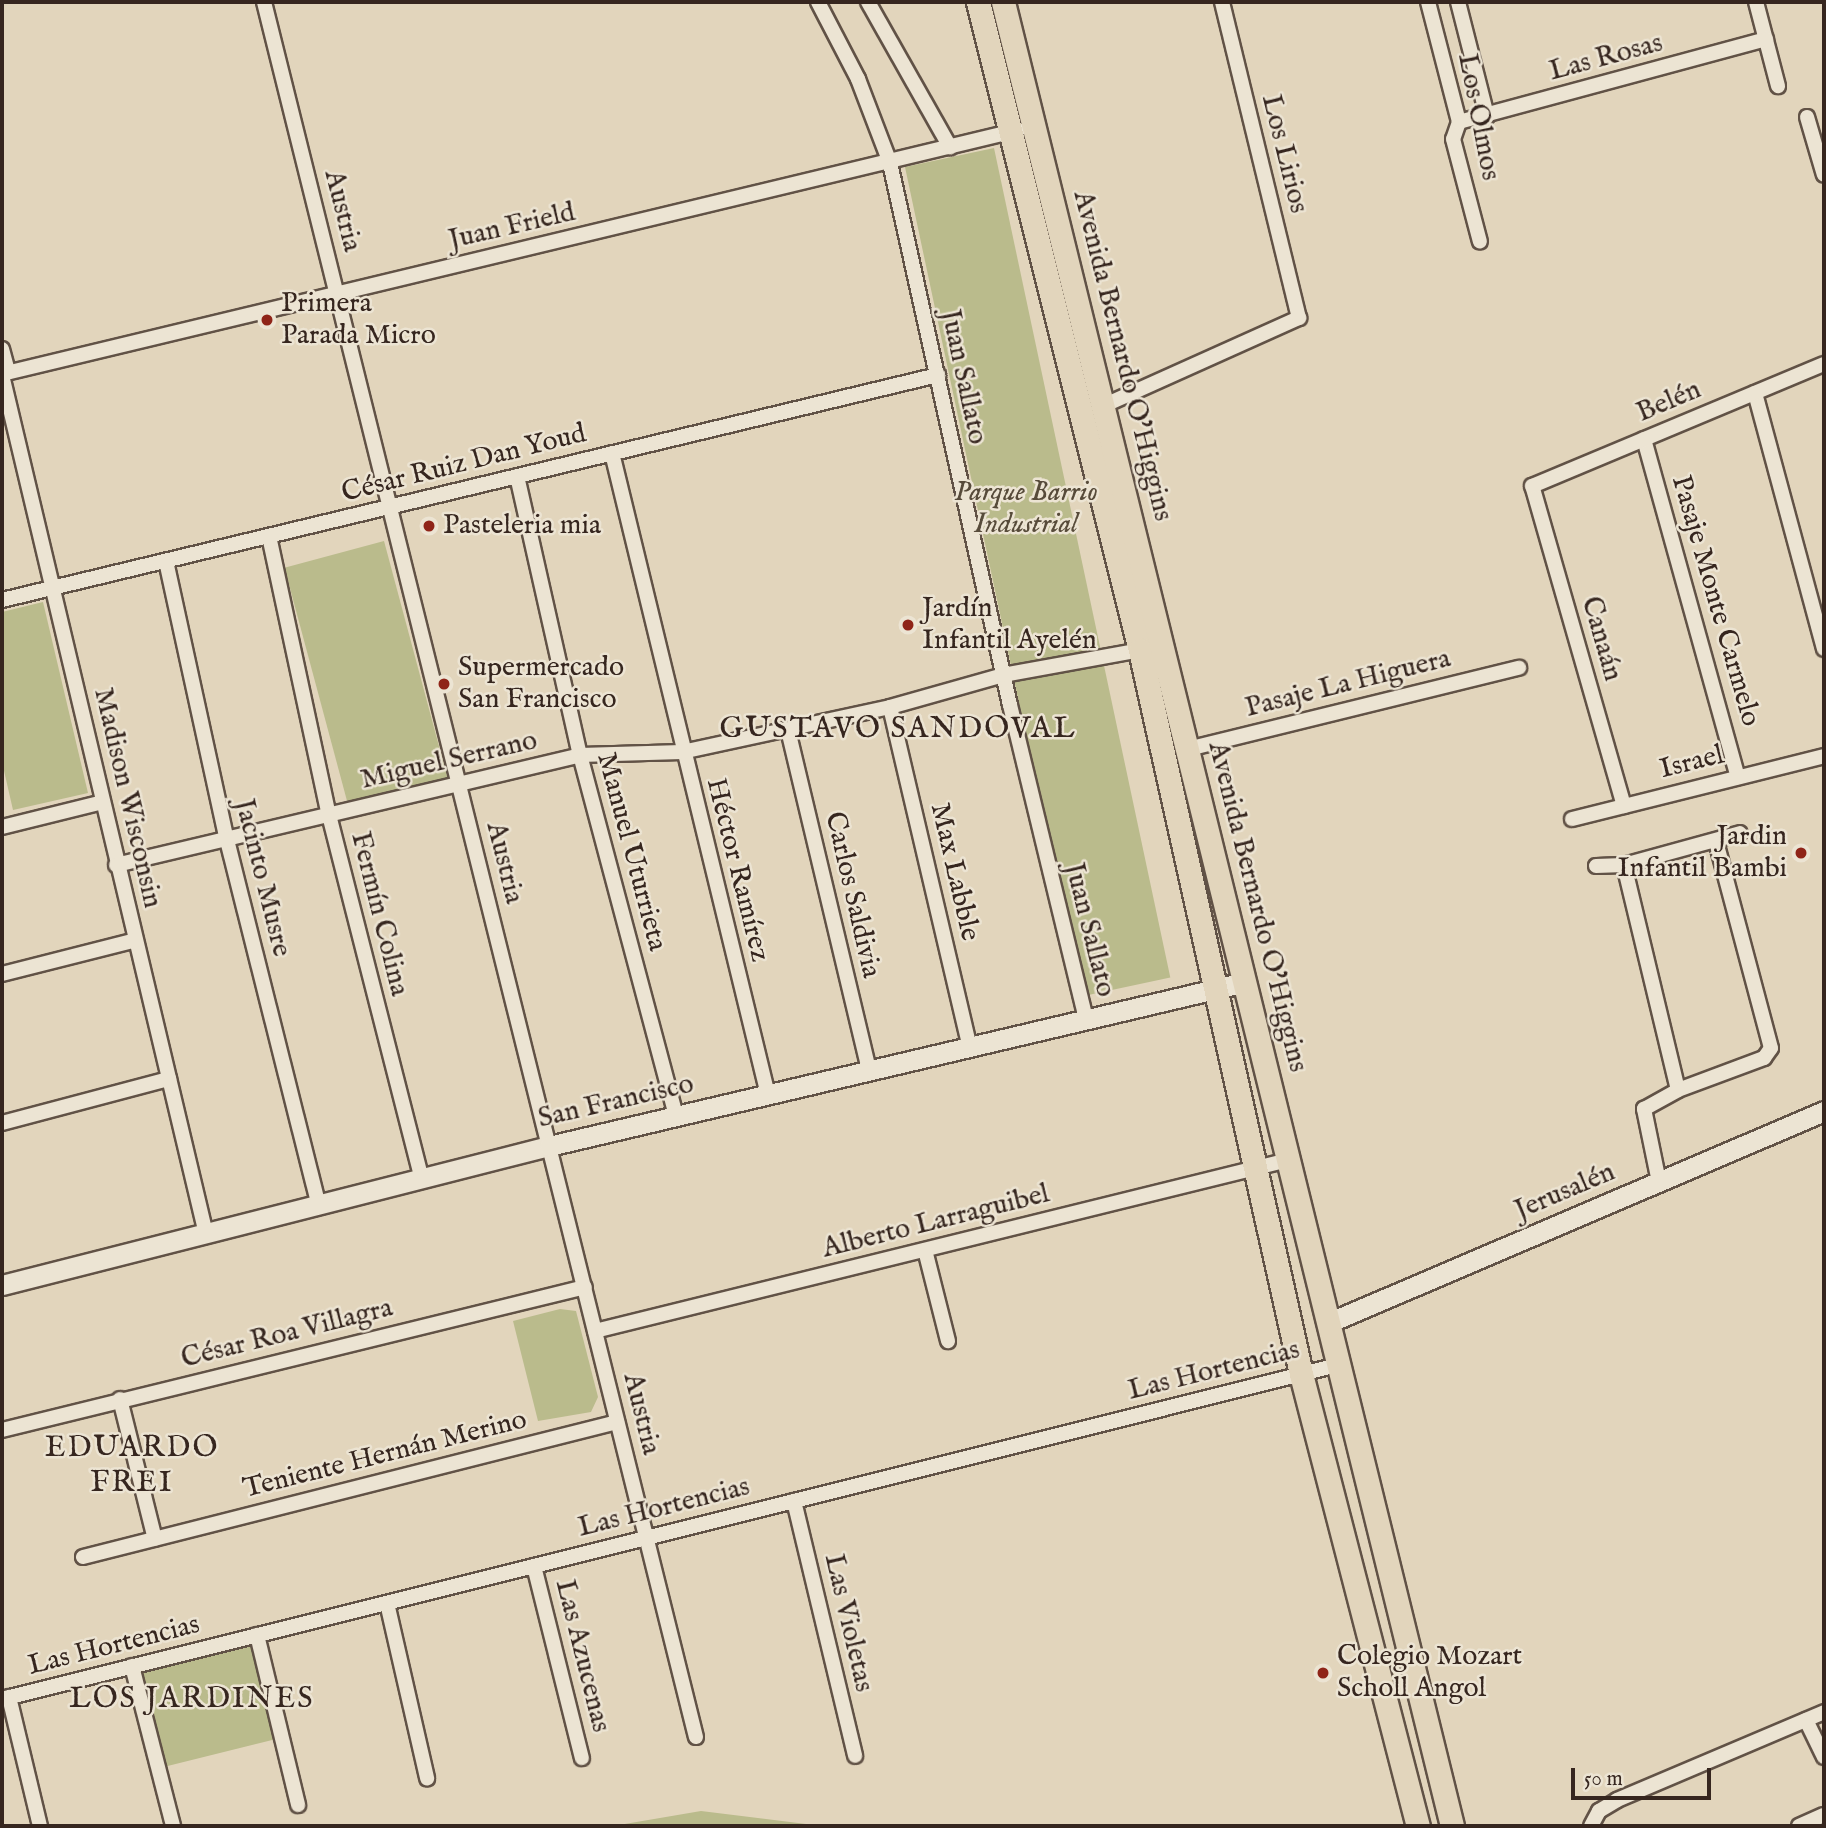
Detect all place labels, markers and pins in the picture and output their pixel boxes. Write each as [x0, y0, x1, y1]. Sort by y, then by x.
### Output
place label: Primera Parada Micro [281, 287, 436, 353]
marker: Primera Parada Micro [259, 312, 275, 328]
place label: Pasteleria mia [443, 509, 601, 543]
marker: Pasteleria mia [421, 518, 437, 534]
place label: Jardín Infantil Ayelén [922, 592, 1097, 658]
marker: Jardín Infantil Ayelén [900, 617, 916, 633]
place label: Supermercado San Francisco [458, 651, 624, 717]
marker: Supermercado San Francisco [436, 676, 452, 692]
place label: Jardin Infantil Bambi [1618, 820, 1787, 886]
marker: Jardin Infantil Bambi [1793, 845, 1809, 861]
place label: Colegio Mozart Scholl Angol [1337, 1640, 1522, 1706]
marker: Colegio Mozart Scholl Angol [1315, 1665, 1331, 1681]

